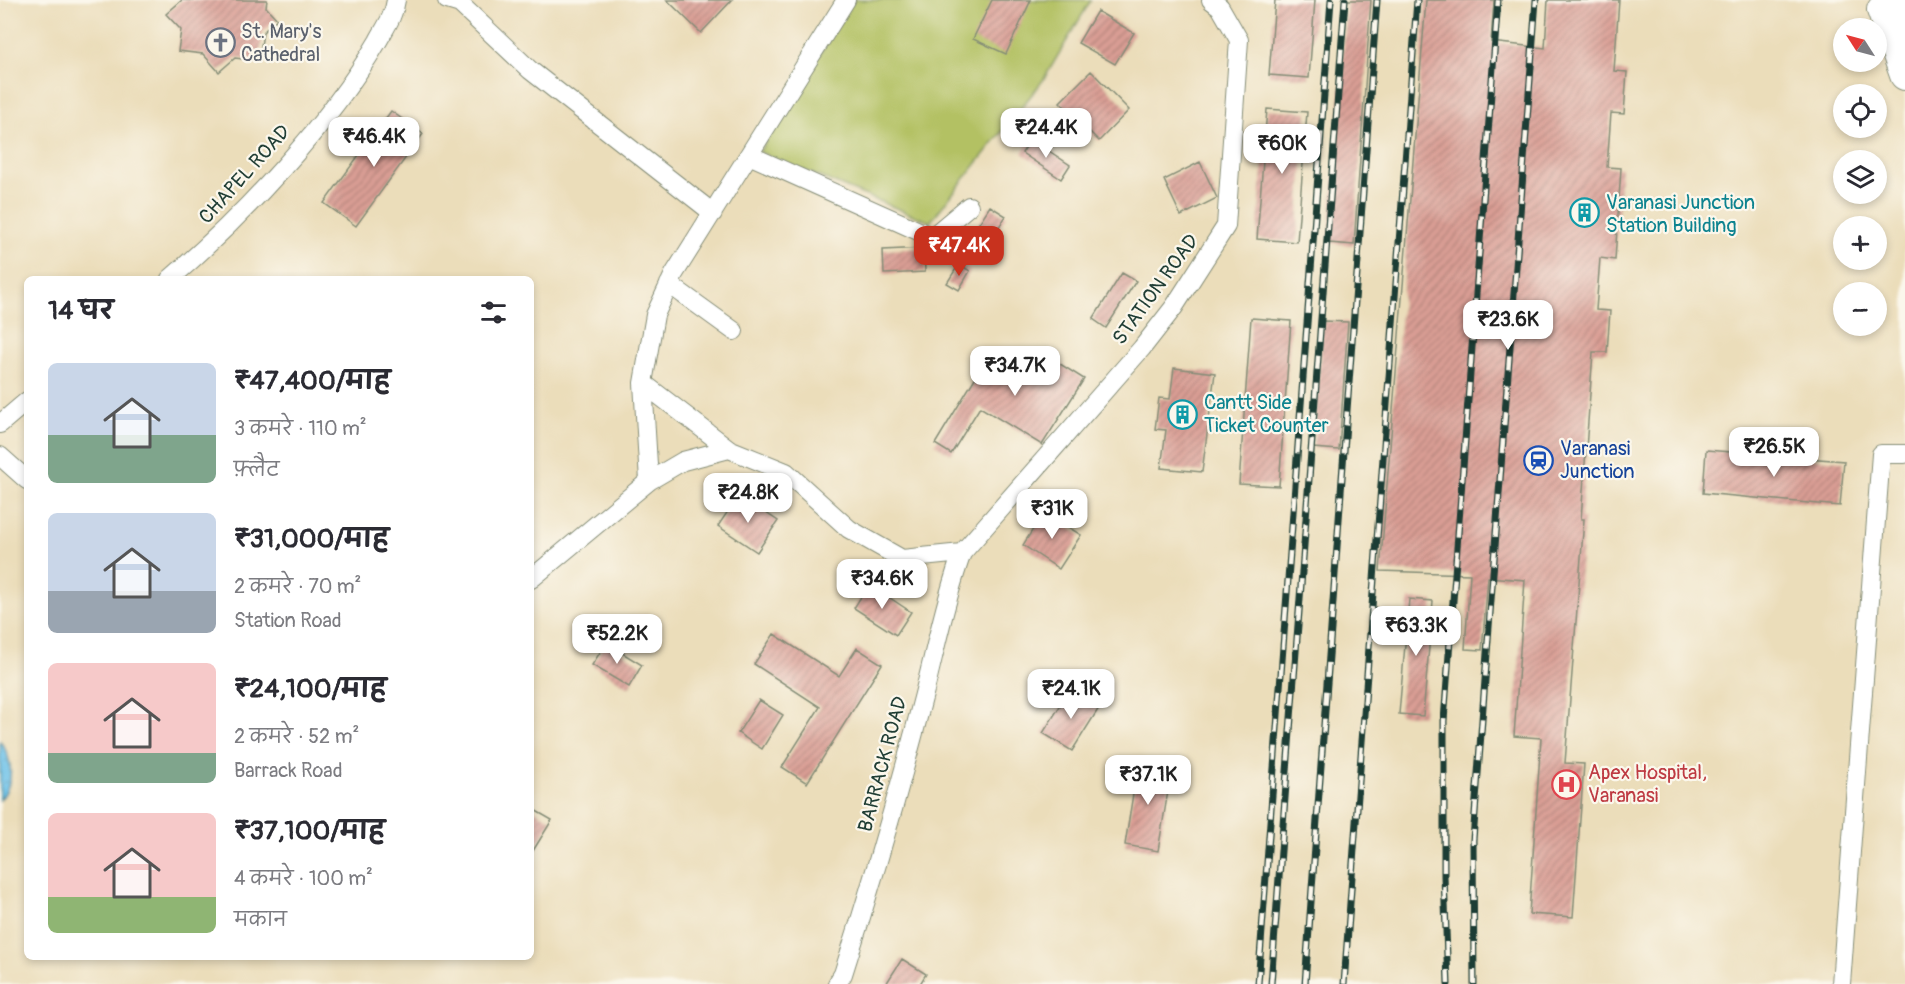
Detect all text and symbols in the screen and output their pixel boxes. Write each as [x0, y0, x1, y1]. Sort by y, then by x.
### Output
north arrow [1833, 18, 1887, 72]
map controls [1833, 18, 1887, 336]
place label: St. Mary's Cathedral [241, 19, 321, 67]
church icon: St. Mary's Cathedral [204, 26, 236, 58]
button: locate [1833, 84, 1887, 138]
pin: ₹24.4K [997, 108, 1095, 159]
text: ₹24.4K [1015, 115, 1077, 140]
pin: ₹46.4K [325, 117, 423, 168]
street label: CHAPEL ROAD [193, 120, 295, 229]
text: ₹46.4K [342, 124, 406, 149]
pin: ₹60K [1246, 124, 1318, 175]
text: ₹60K [1257, 131, 1307, 156]
button: layers [1833, 150, 1887, 204]
place label: Varanasi Junction Station Building [1606, 190, 1755, 238]
building icon: Varanasi Junction Station Building [1569, 197, 1601, 229]
button: + [1833, 216, 1887, 270]
pin: ₹47.4K [910, 226, 1008, 277]
street label: STATION ROAD [1107, 229, 1204, 349]
text: ₹47.4K [928, 233, 990, 258]
button: − [1833, 282, 1887, 336]
text: 14 घर [48, 295, 114, 327]
icon: filters [477, 296, 510, 329]
pin: ₹23.6K [1459, 300, 1557, 351]
text: ₹23.6K [1477, 307, 1539, 332]
pin: ₹34.7K [966, 346, 1064, 397]
text: ₹34.7K [984, 353, 1046, 378]
text: ₹47,400/माह [234, 365, 391, 397]
icon: home [96, 387, 168, 459]
place label: Cantt Side Ticket Counter [1204, 390, 1329, 438]
building icon: Cantt Side Ticket Counter [1167, 398, 1199, 430]
text: 3 कमरे · 110 m² [234, 416, 367, 441]
pin: ₹26.5K [1725, 427, 1823, 478]
text: ₹26.5K [1743, 434, 1805, 459]
place label: Varanasi Junction [1560, 436, 1635, 484]
station icon: Varanasi Junction [1523, 444, 1555, 476]
text: फ़्लैट [234, 457, 280, 482]
pin: ₹24.8K [699, 473, 797, 524]
text: ₹24.8K [717, 480, 779, 505]
pin: ₹31K [1016, 489, 1088, 540]
text: ₹31K [1030, 496, 1074, 521]
text: ₹31,000/माह [234, 523, 389, 555]
icon: home [96, 537, 168, 609]
pin: ₹34.6K [833, 559, 931, 610]
text: ₹34.6K [851, 566, 913, 591]
text: 2 कमरे · 70 m² [234, 574, 361, 599]
pin: ₹63.3K [1367, 606, 1465, 657]
text: Station Road [234, 608, 342, 633]
text: ₹63.3K [1385, 613, 1447, 638]
pin: ₹52.2K [568, 614, 666, 665]
text: ₹52.2K [586, 621, 648, 646]
pin: ₹24.1K [1022, 669, 1120, 720]
text: ₹24,100/माह [234, 673, 387, 705]
text: ₹24.1K [1041, 676, 1101, 701]
icon: home [96, 687, 168, 759]
street label: BARRACK ROAD [852, 694, 913, 834]
text: 2 कमरे · 52 m² [234, 724, 359, 749]
pin: ₹37.1K [1099, 755, 1197, 806]
text: Barrack Road [234, 758, 342, 783]
place label: Apex Hospital, Varanasi [1588, 760, 1707, 808]
text: ₹37.1K [1119, 762, 1177, 787]
hospital icon: Apex Hospital, Varanasi [1551, 768, 1583, 800]
text: ₹37,100/माह [234, 815, 385, 847]
icon: home [96, 837, 168, 909]
text: 4 कमरे · 100 m² [234, 866, 373, 891]
text: मकान [234, 907, 287, 932]

